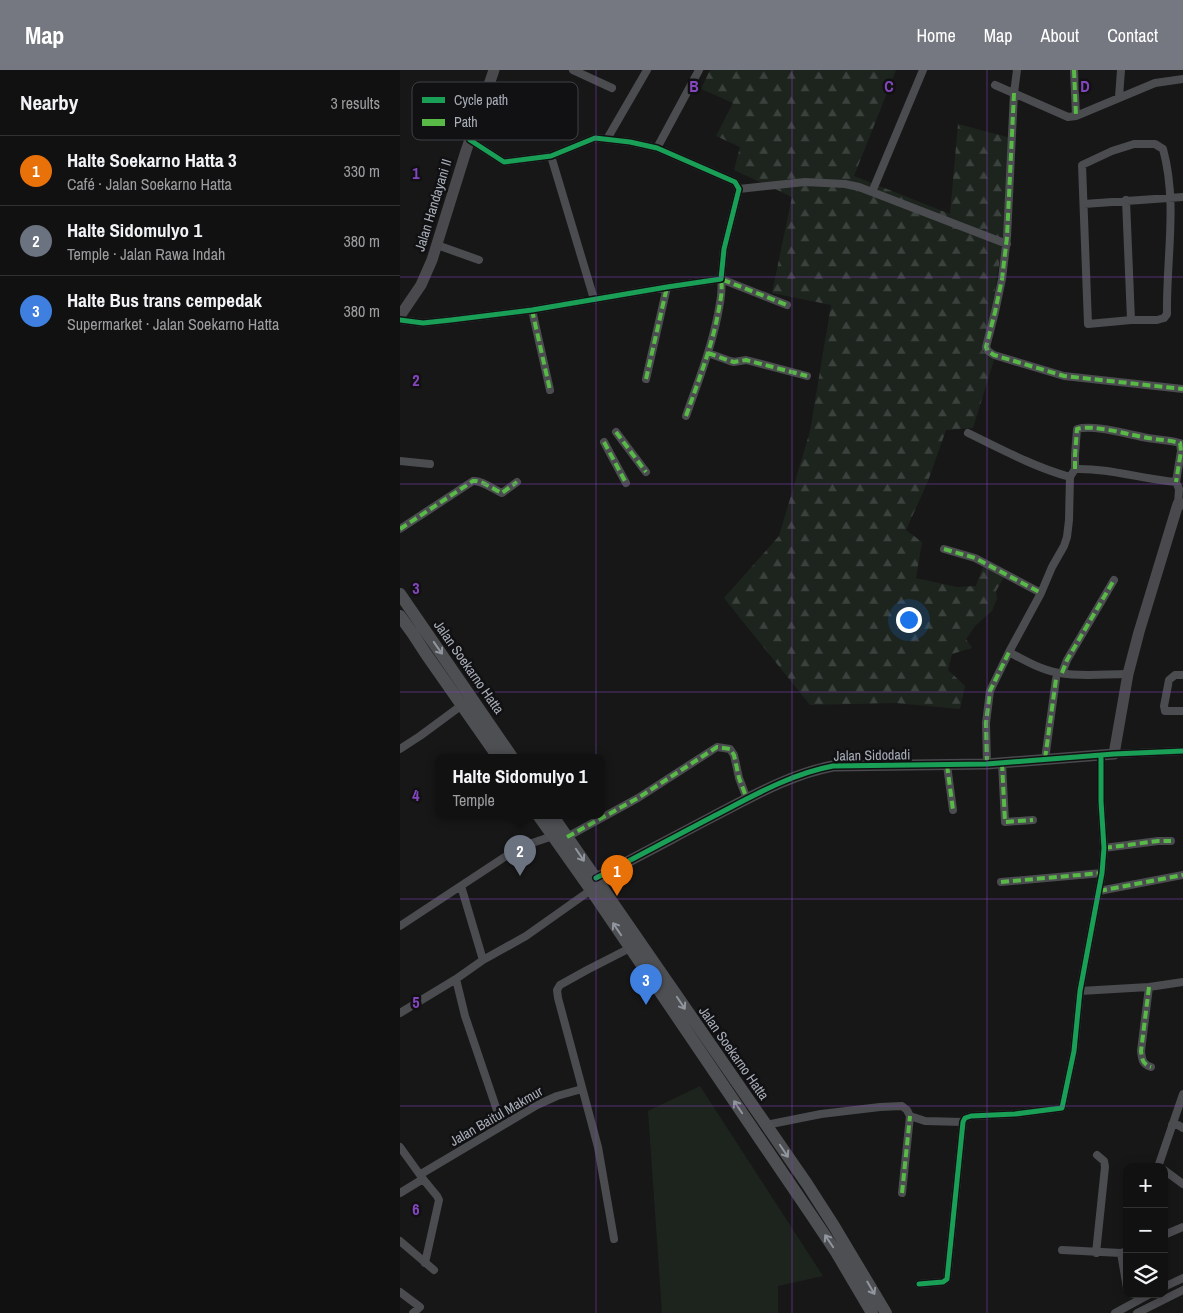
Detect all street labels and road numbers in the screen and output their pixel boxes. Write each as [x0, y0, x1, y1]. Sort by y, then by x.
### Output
street label: Jalan Handayani II [410, 157, 456, 253]
street label: Jalan Soekarno Hatta [430, 617, 508, 718]
street label: Jalan Sidodadi [834, 745, 910, 765]
street label: Jalan Soekarno Hatta [695, 1003, 773, 1104]
street label: Jalan Baitul Makmur [446, 1082, 546, 1150]

